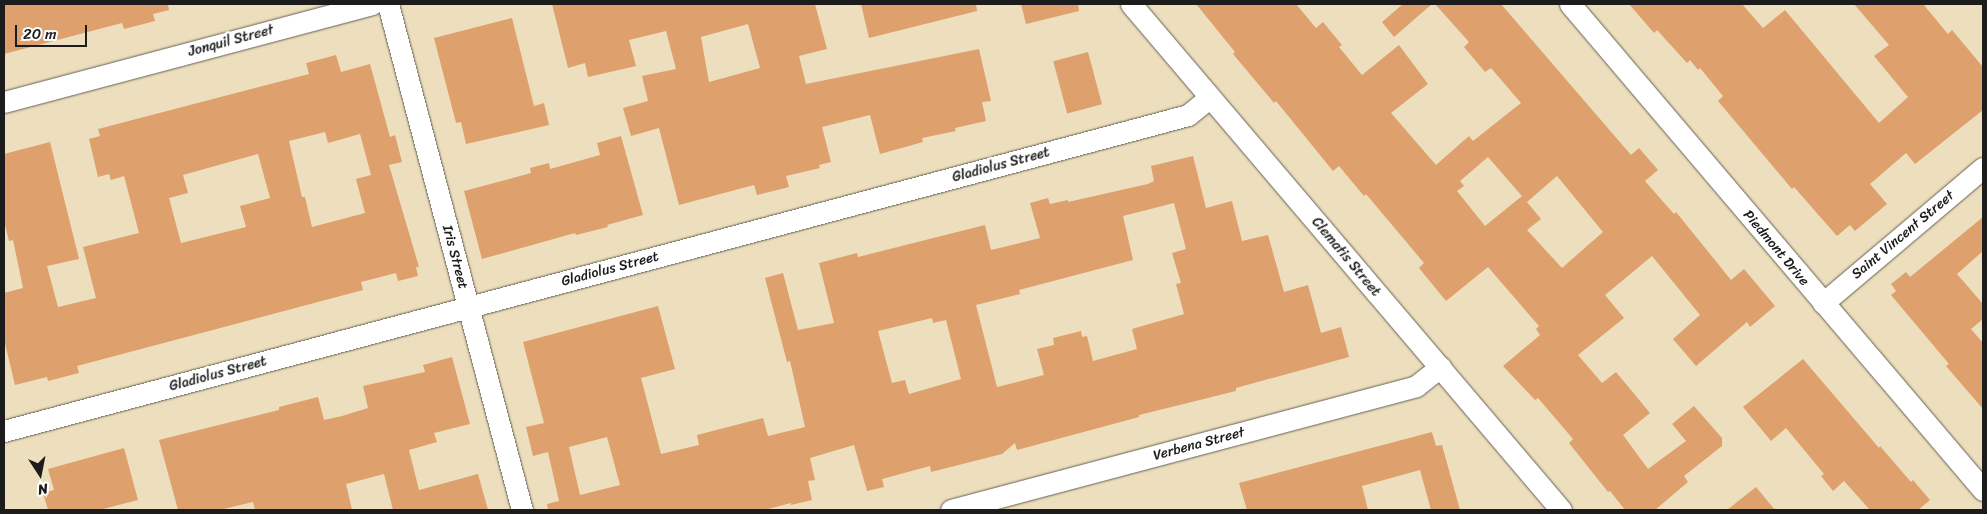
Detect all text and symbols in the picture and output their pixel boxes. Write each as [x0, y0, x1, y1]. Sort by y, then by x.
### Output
scale bar [18, 15, 90, 47]
text: 20 m [23, 21, 57, 47]
street label: Jonquil Street [186, 22, 276, 60]
street label: Gladiolus Street [950, 144, 1052, 186]
street label: Saint Vincent Street [1848, 187, 1958, 283]
street label: Piedmont Drive [1739, 207, 1813, 289]
street label: Clematis Street [1308, 214, 1384, 300]
street label: Iris Street [438, 223, 472, 291]
street label: Gladiolus Street [559, 248, 661, 290]
street label: Gladiolus Street [167, 353, 269, 395]
street label: Verbena Street [1152, 424, 1246, 464]
north arrow [15, 449, 65, 499]
text: N [36, 476, 50, 502]

